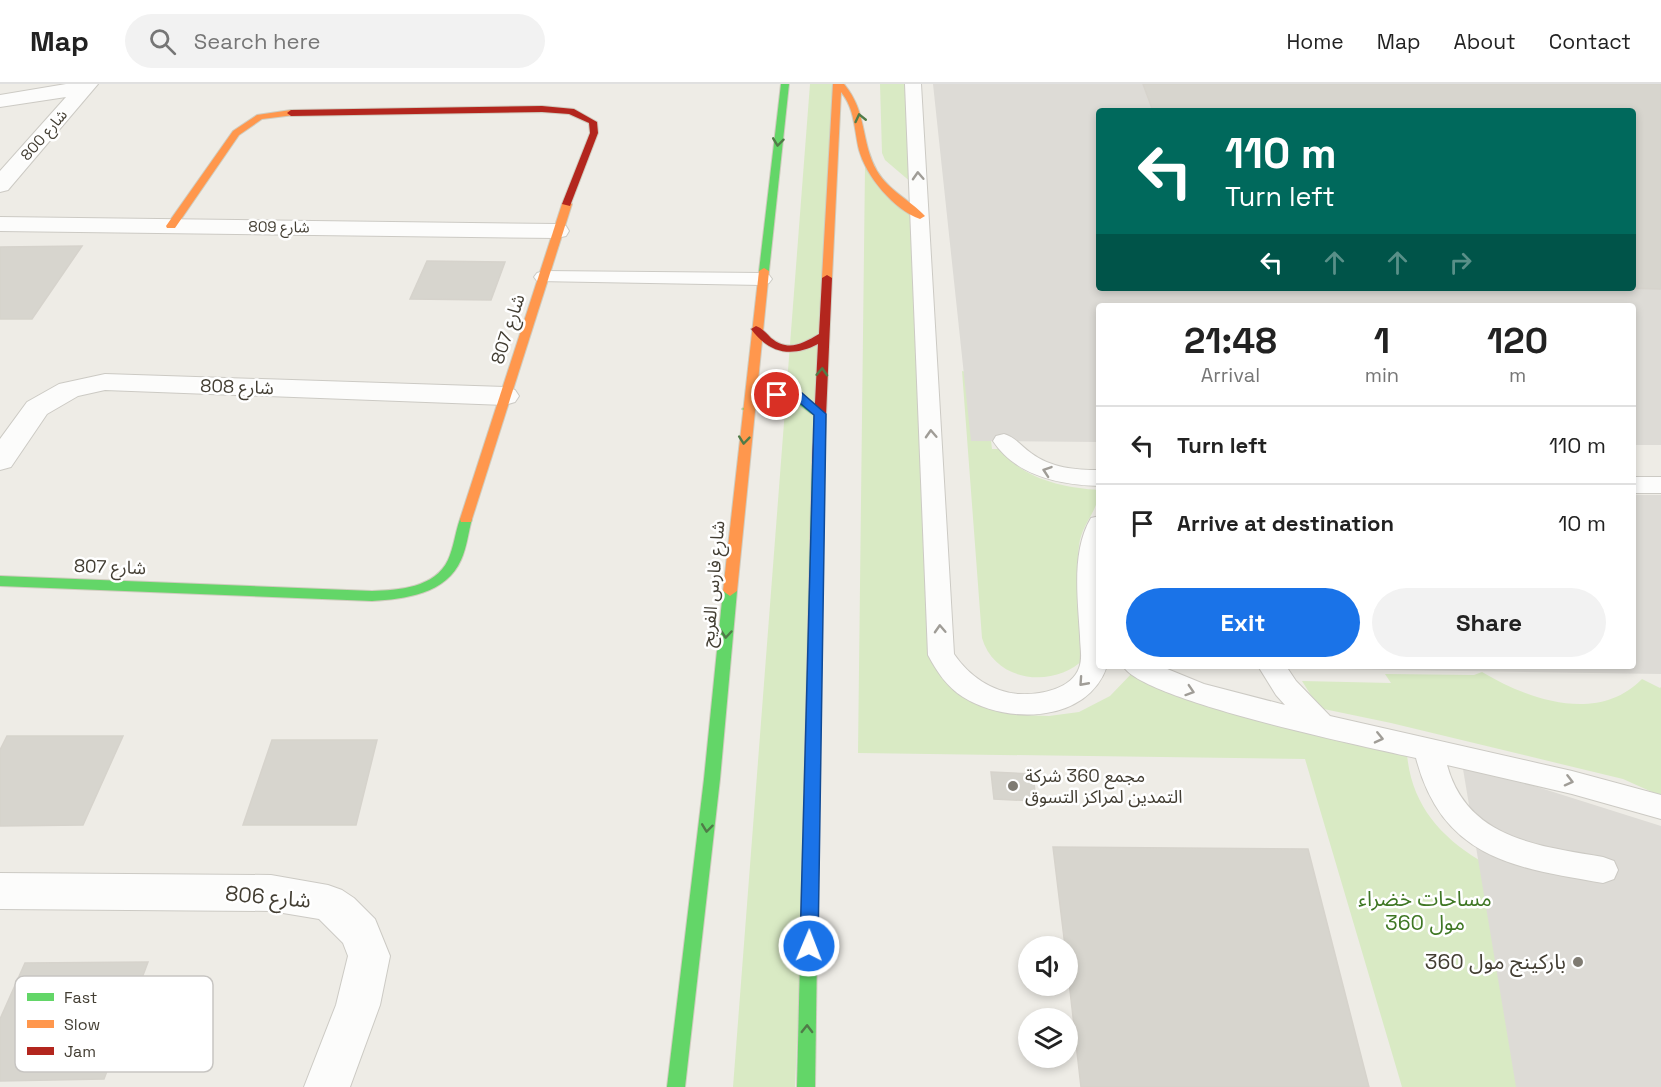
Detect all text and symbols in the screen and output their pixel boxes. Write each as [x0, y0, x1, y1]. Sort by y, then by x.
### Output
search box [125, 14, 545, 68]
text: Map [30, 23, 89, 59]
icon: search [146, 25, 179, 58]
text: Search here [194, 27, 321, 55]
text: Home [1286, 28, 1344, 55]
text: Map [1377, 28, 1421, 55]
text: About [1454, 28, 1516, 55]
text: Contact [1549, 28, 1631, 55]
street label: شارع 800 [16, 105, 73, 166]
one-way arrow [854, 113, 867, 123]
text: 110 m [1225, 127, 1337, 180]
icon: left [1126, 132, 1204, 210]
one-way arrow [773, 138, 785, 147]
one-way arrow [911, 172, 924, 181]
text: Turn left [1225, 179, 1335, 214]
street label: شارع 809 [248, 216, 310, 240]
icon: left [1255, 246, 1288, 279]
icon: ahead [1318, 246, 1351, 279]
icon: ahead [1381, 246, 1414, 279]
icon: right [1444, 246, 1477, 279]
street label: شارع 807 [485, 291, 532, 368]
text: 21:48 [1184, 318, 1277, 364]
text: 1 [1374, 318, 1390, 364]
text: 120 [1487, 318, 1548, 364]
text: Arrival [1201, 362, 1260, 388]
text: min [1365, 362, 1399, 388]
text: m [1509, 362, 1526, 388]
one-way arrow [816, 367, 829, 376]
pin [751, 369, 802, 420]
street label: شارع 808 [200, 374, 274, 402]
icon: arrive [760, 378, 793, 411]
one-way arrow [924, 429, 937, 438]
icon: left [1126, 429, 1159, 462]
text: Turn left [1177, 431, 1267, 459]
text: 110 m [1549, 431, 1606, 459]
one-way arrow [738, 436, 751, 445]
one-way arrow [1042, 465, 1053, 478]
icon: arrive [1126, 507, 1159, 540]
text: Arrive at destination [1177, 509, 1394, 537]
text: 10 m [1558, 509, 1606, 537]
street label: شارع فارس الفريح [696, 520, 732, 648]
street label: شارع 807 [73, 554, 147, 582]
button: Exit [1126, 588, 1360, 657]
button: Share [1372, 588, 1606, 657]
one-way arrow [933, 624, 946, 633]
one-way arrow [720, 630, 733, 639]
one-way arrow [1079, 675, 1090, 685]
one-way arrow [1184, 684, 1195, 696]
one-way arrow [1374, 730, 1384, 743]
place label: مجمع 360 شركة التمدين لمراكز التسوق [1025, 764, 1182, 808]
one-way arrow [1564, 773, 1574, 786]
marker: مجمع 360 شركة التمدين لمراكز التسوق [1006, 779, 1020, 793]
one-way arrow [701, 824, 713, 833]
street label: شارع 806 [224, 879, 312, 916]
park label: مساحات خضراء 360 مول [1358, 885, 1492, 936]
position arrow [777, 914, 841, 978]
map controls [1018, 936, 1078, 1068]
button: sound [1018, 936, 1078, 996]
place label: باركينج مول 360 [1425, 948, 1566, 977]
marker: باركينج مول 360 [1571, 955, 1585, 969]
legend [15, 976, 213, 1072]
text: Fast [64, 987, 97, 1008]
button: layers [1018, 1008, 1078, 1068]
text: Slow [64, 1014, 100, 1035]
one-way arrow [801, 1024, 814, 1033]
text: Jam [64, 1041, 96, 1062]

